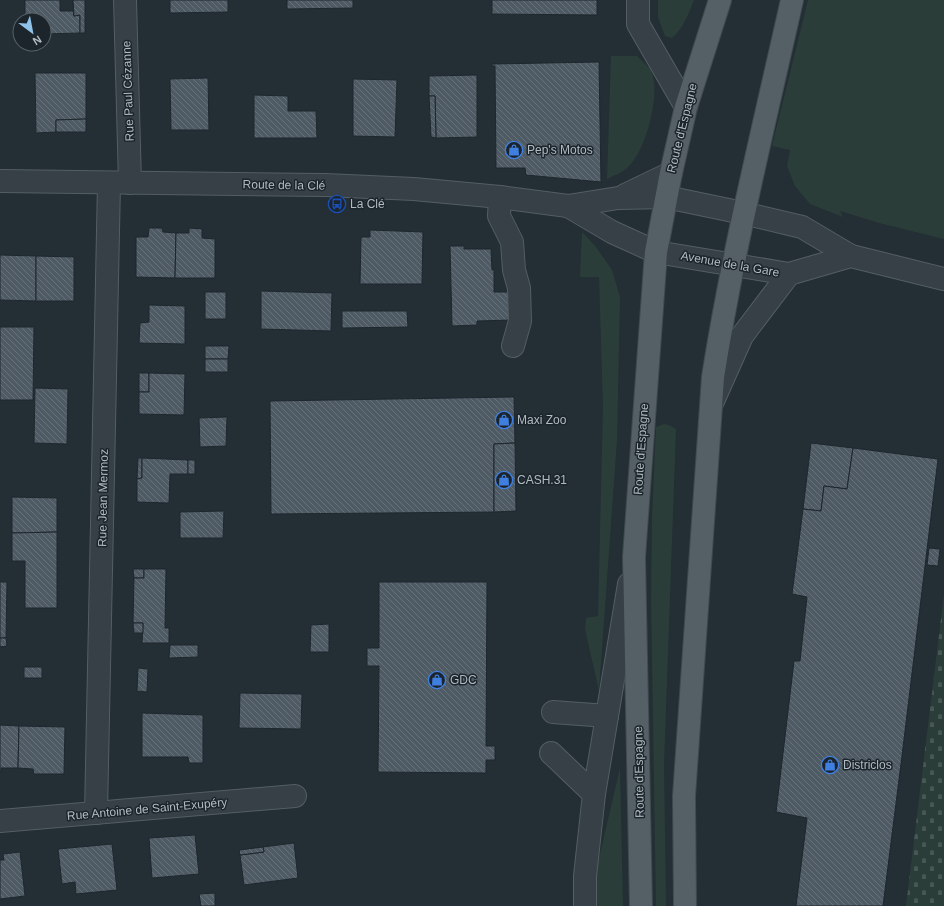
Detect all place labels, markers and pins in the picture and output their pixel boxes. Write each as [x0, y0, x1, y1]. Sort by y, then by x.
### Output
shop icon: Pep's Motos [504, 140, 524, 160]
place label: Pep's Motos [527, 143, 593, 157]
bus stop icon: La Clé [327, 194, 347, 214]
place label: La Clé [350, 197, 385, 211]
shop icon: Maxi Zoo [494, 410, 514, 430]
place label: Maxi Zoo [517, 413, 567, 427]
shop icon: CASH.31 [494, 470, 514, 490]
place label: CASH.31 [517, 473, 567, 487]
shop icon: GDC [427, 670, 447, 690]
place label: GDC [450, 673, 477, 687]
shop icon: Districlos [820, 755, 840, 775]
place label: Districlos [843, 758, 892, 772]

